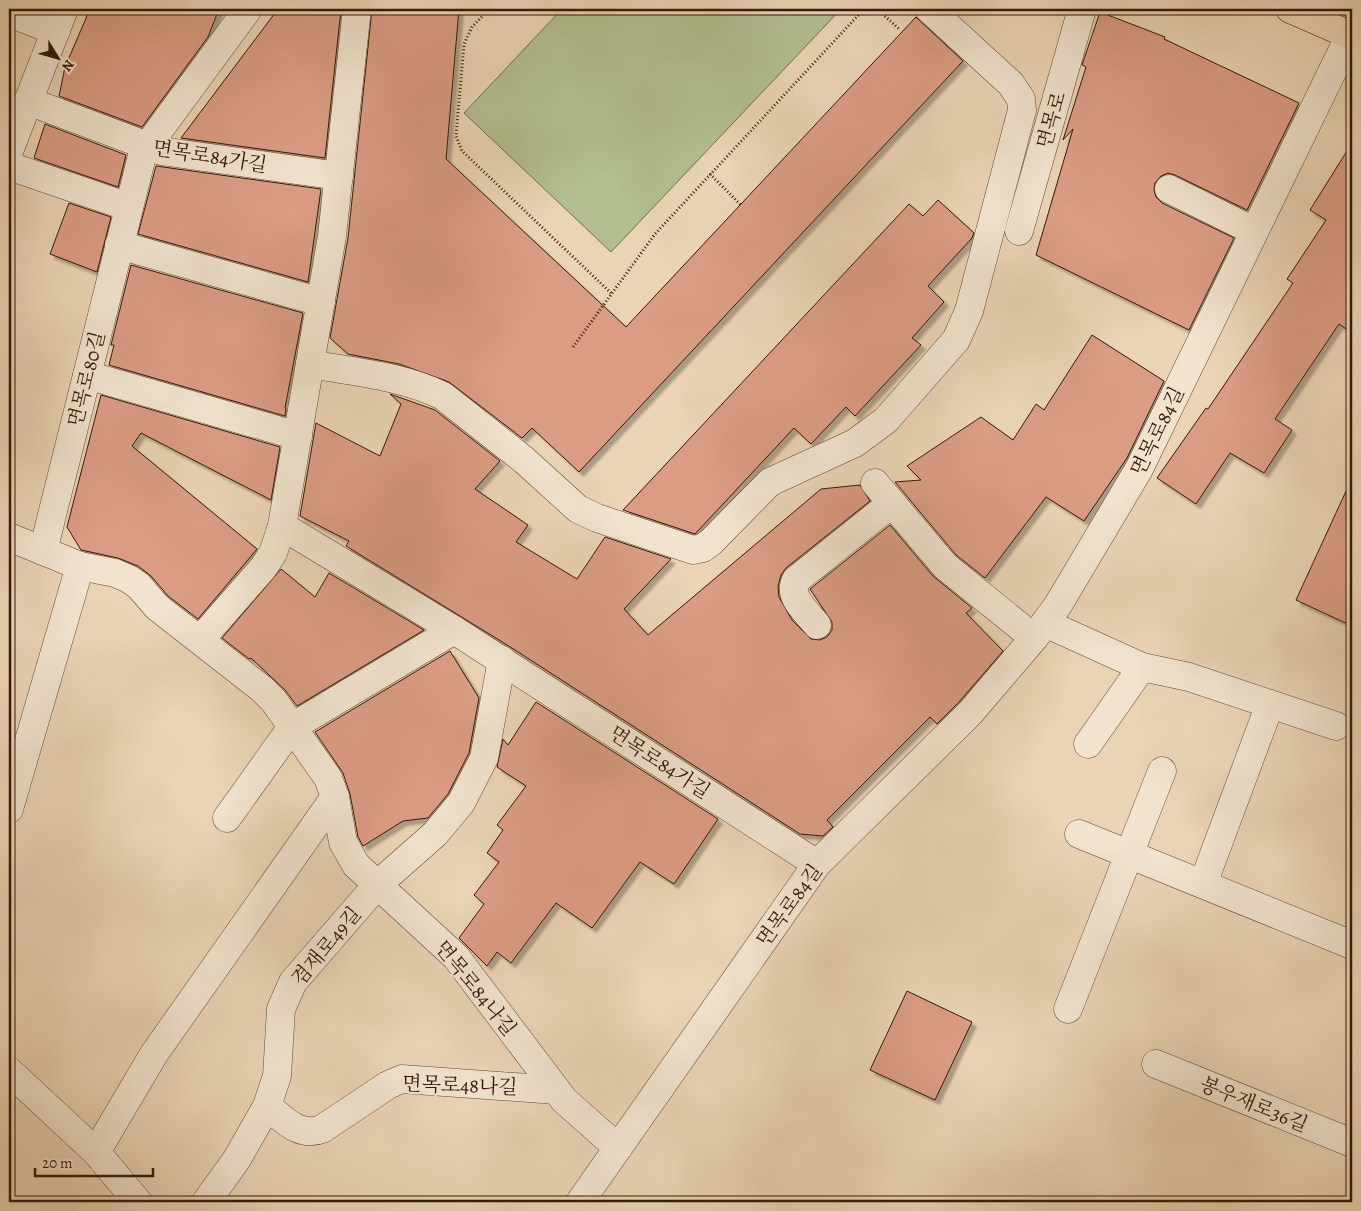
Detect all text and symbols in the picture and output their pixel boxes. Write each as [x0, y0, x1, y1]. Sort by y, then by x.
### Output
north arrow [32, 32, 82, 82]
text: N [57, 56, 79, 75]
street label: 면목로 [1031, 89, 1072, 152]
street label: 면목로84가길 [151, 134, 269, 179]
street label: 면목로80길 [62, 328, 111, 430]
street label: 면목로84길 [1124, 382, 1191, 480]
street label: 면목로84가길 [604, 720, 715, 805]
street label: 면목로84길 [750, 859, 829, 952]
street label: 겸재로49길 [285, 901, 367, 992]
street label: 면목로84나길 [429, 935, 522, 1042]
street label: 면목로48나길 [402, 1070, 518, 1101]
street label: 봉우재로36길 [1196, 1071, 1312, 1138]
scale bar [35, 1146, 152, 1178]
text: 20 m [42, 1153, 73, 1173]

